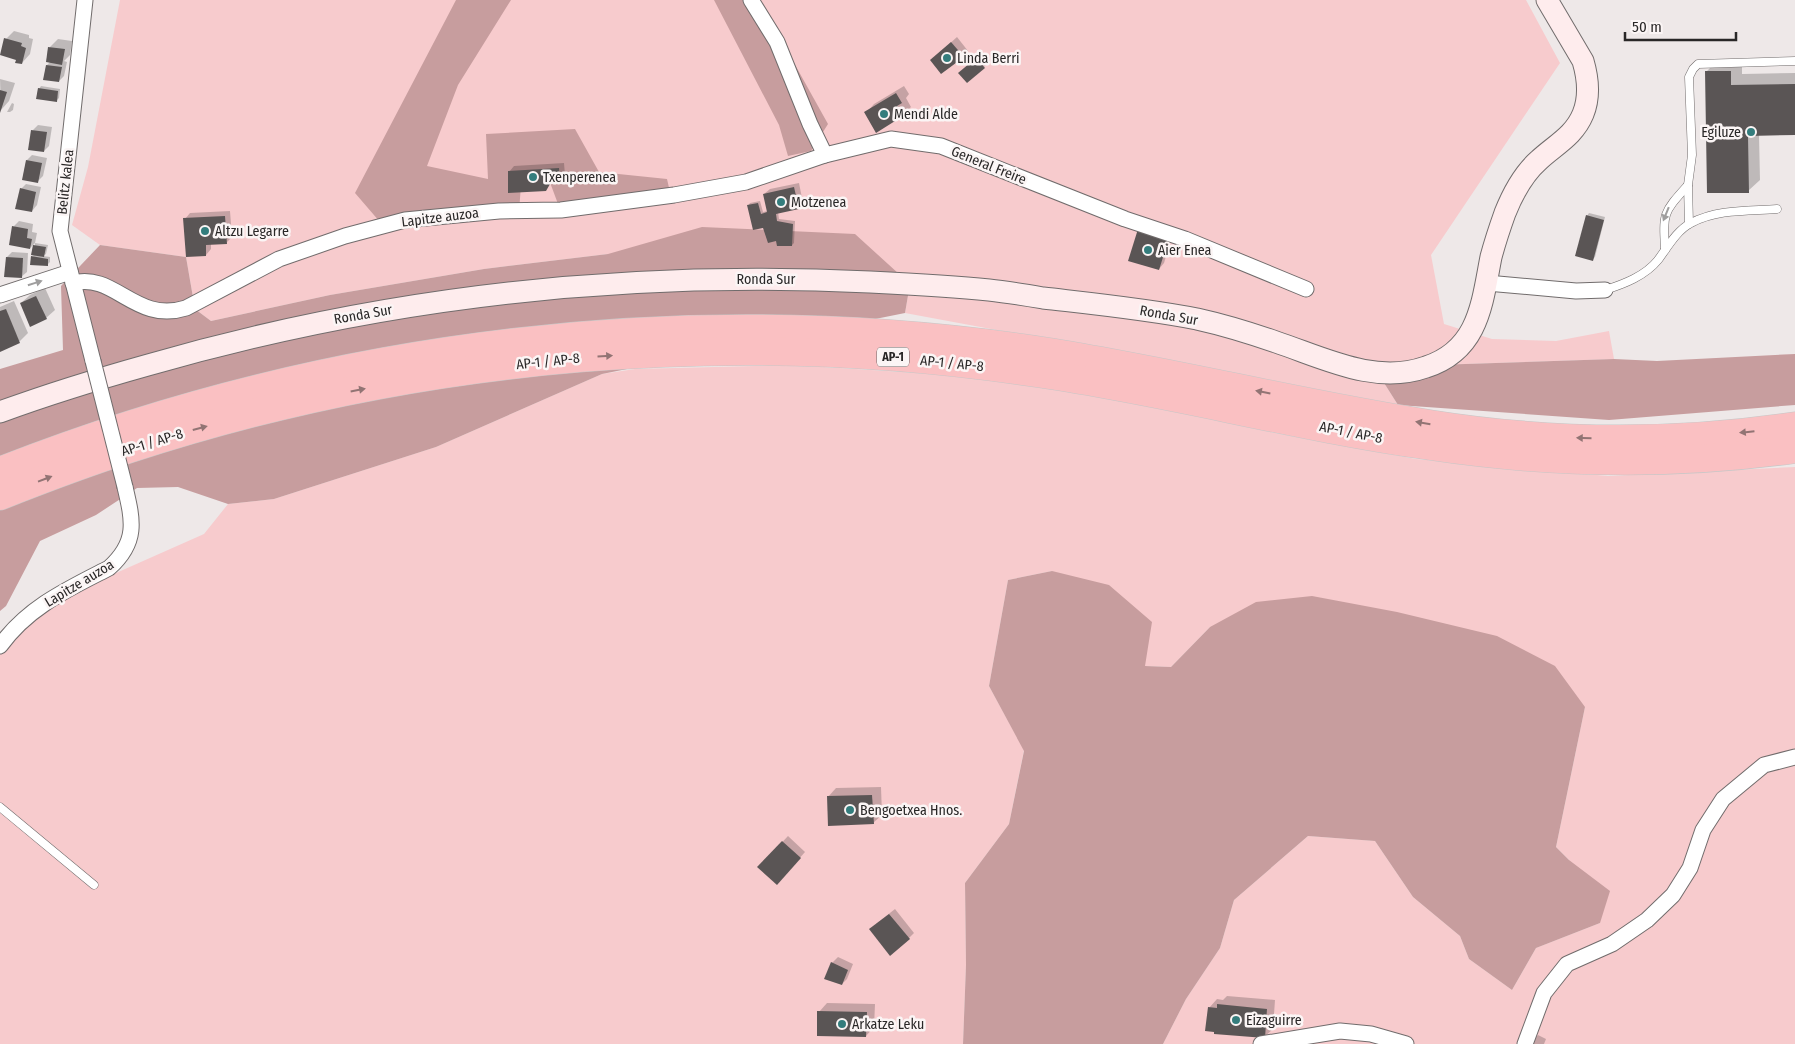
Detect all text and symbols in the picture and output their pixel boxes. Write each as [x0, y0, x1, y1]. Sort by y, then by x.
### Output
scale bar [1625, 10, 1736, 42]
text: 50 m [1632, 18, 1662, 36]
place label: Linda Berri [957, 50, 1020, 67]
marker: Linda Berri [941, 52, 953, 64]
place label: Mendi Alde [894, 106, 958, 123]
marker: Mendi Alde [878, 108, 890, 120]
place label: Egiluze [1701, 124, 1741, 141]
marker: Egiluze [1745, 126, 1757, 138]
street label: General Freire [949, 143, 1029, 188]
street label: Belitz kalea [54, 148, 77, 216]
place label: Txenperenea [543, 169, 616, 186]
marker: Txenperenea [527, 171, 539, 183]
place label: Motzenea [791, 194, 846, 211]
marker: Motzenea [775, 196, 787, 208]
street label: Lapitze auzoa [400, 204, 480, 231]
one-way arrow [1662, 207, 1670, 221]
place label: Altzu Legarre [215, 223, 289, 240]
marker: Altzu Legarre [199, 225, 211, 237]
place label: Aier Enea [1158, 242, 1212, 259]
marker: Aier Enea [1142, 244, 1154, 256]
street label: Ronda Sur [737, 271, 796, 288]
one-way arrow [28, 279, 43, 287]
street label: Ronda Sur [333, 301, 394, 328]
street label: Ronda Sur [1138, 302, 1200, 329]
road number: AP-1 [877, 348, 909, 367]
street label: AP-1 / AP-8 [515, 350, 581, 373]
one-way arrow [598, 352, 614, 360]
street label: AP-1 / AP-8 [919, 352, 985, 375]
one-way arrow [350, 385, 366, 393]
one-way arrow [1255, 388, 1271, 396]
street label: AP-1 / AP-8 [1318, 418, 1384, 447]
one-way arrow [1414, 418, 1430, 426]
one-way arrow [192, 423, 207, 431]
street label: AP-1 / AP-8 [119, 425, 185, 460]
one-way arrow [1738, 428, 1754, 436]
one-way arrow [1576, 433, 1592, 441]
one-way arrow [38, 474, 53, 482]
street label: Lapitze auzoa [42, 556, 117, 611]
place label: Bengoetxea Hnos. [860, 802, 962, 819]
marker: Bengoetxea Hnos. [844, 804, 856, 816]
place label: Eizaguirre [1246, 1012, 1302, 1029]
marker: Eizaguirre [1230, 1014, 1242, 1026]
place label: Arkatze Leku [852, 1016, 924, 1033]
marker: Arkatze Leku [836, 1018, 848, 1030]

